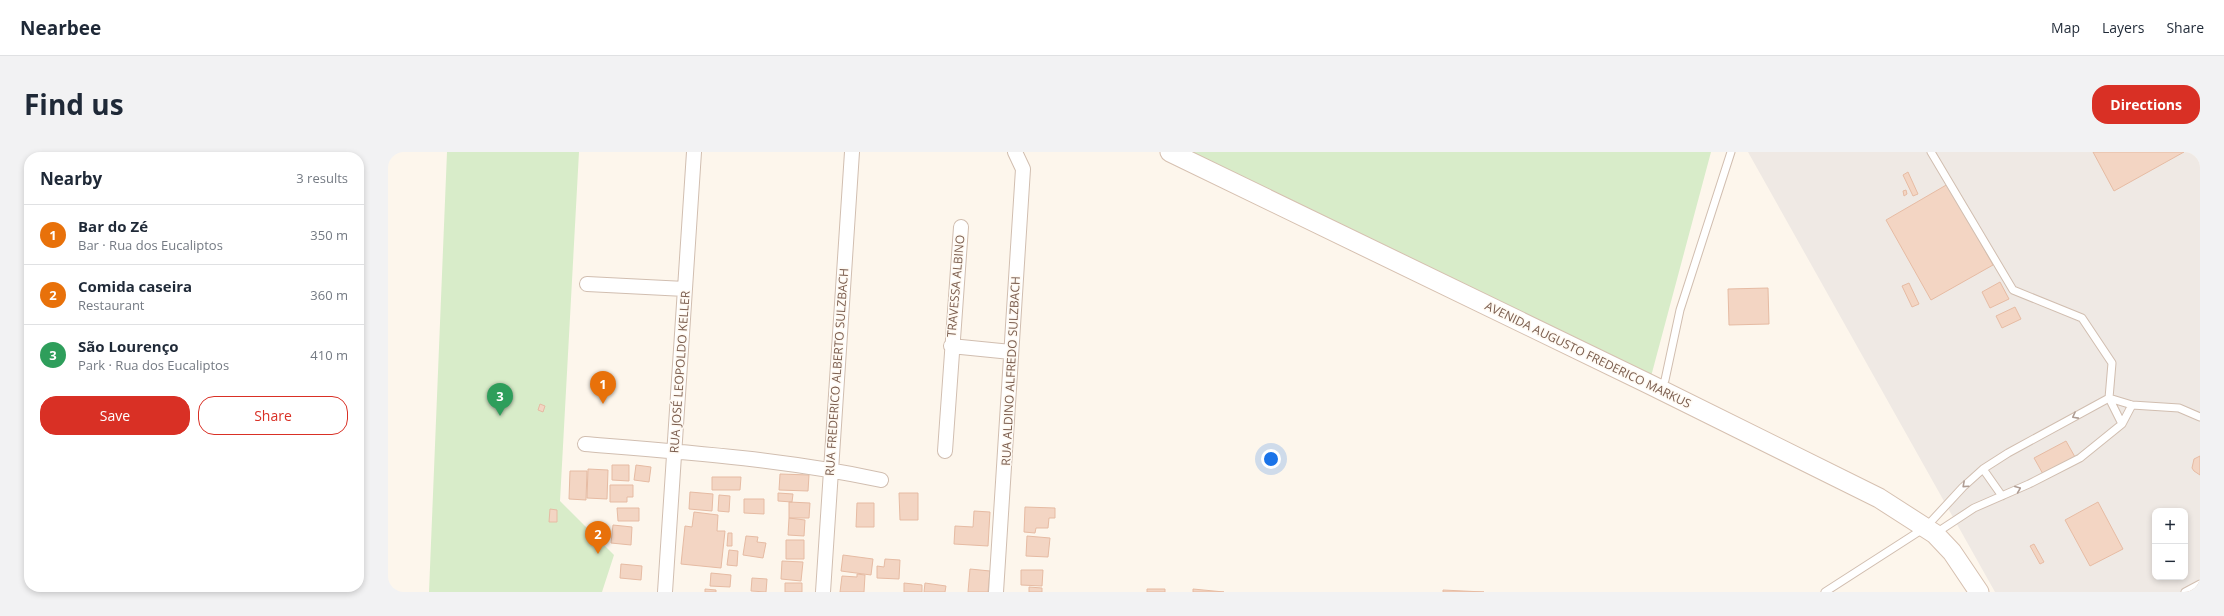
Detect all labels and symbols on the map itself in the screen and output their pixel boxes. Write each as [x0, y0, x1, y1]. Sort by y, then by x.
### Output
street label: TRAVESSA ALBINO [943, 234, 968, 338]
street label: RUA FREDERICO ALBERTO SULZBACH [821, 268, 852, 476]
street label: RUA ALDINO ALFREDO SULZBACH [997, 276, 1024, 466]
street label: RUA JOSÉ LEOPOLDO KELLER [665, 290, 694, 454]
street label: AVENIDA AUGUSTO FREDERICO MARKUS [1482, 297, 1694, 412]
pin: 1 [590, 371, 616, 404]
pin: 3 [487, 383, 513, 416]
one-way arrow [2072, 412, 2079, 419]
your location [1261, 449, 1281, 469]
one-way arrow [1962, 480, 1970, 487]
one-way arrow [2013, 486, 2021, 494]
pin: 2 [585, 521, 611, 554]

